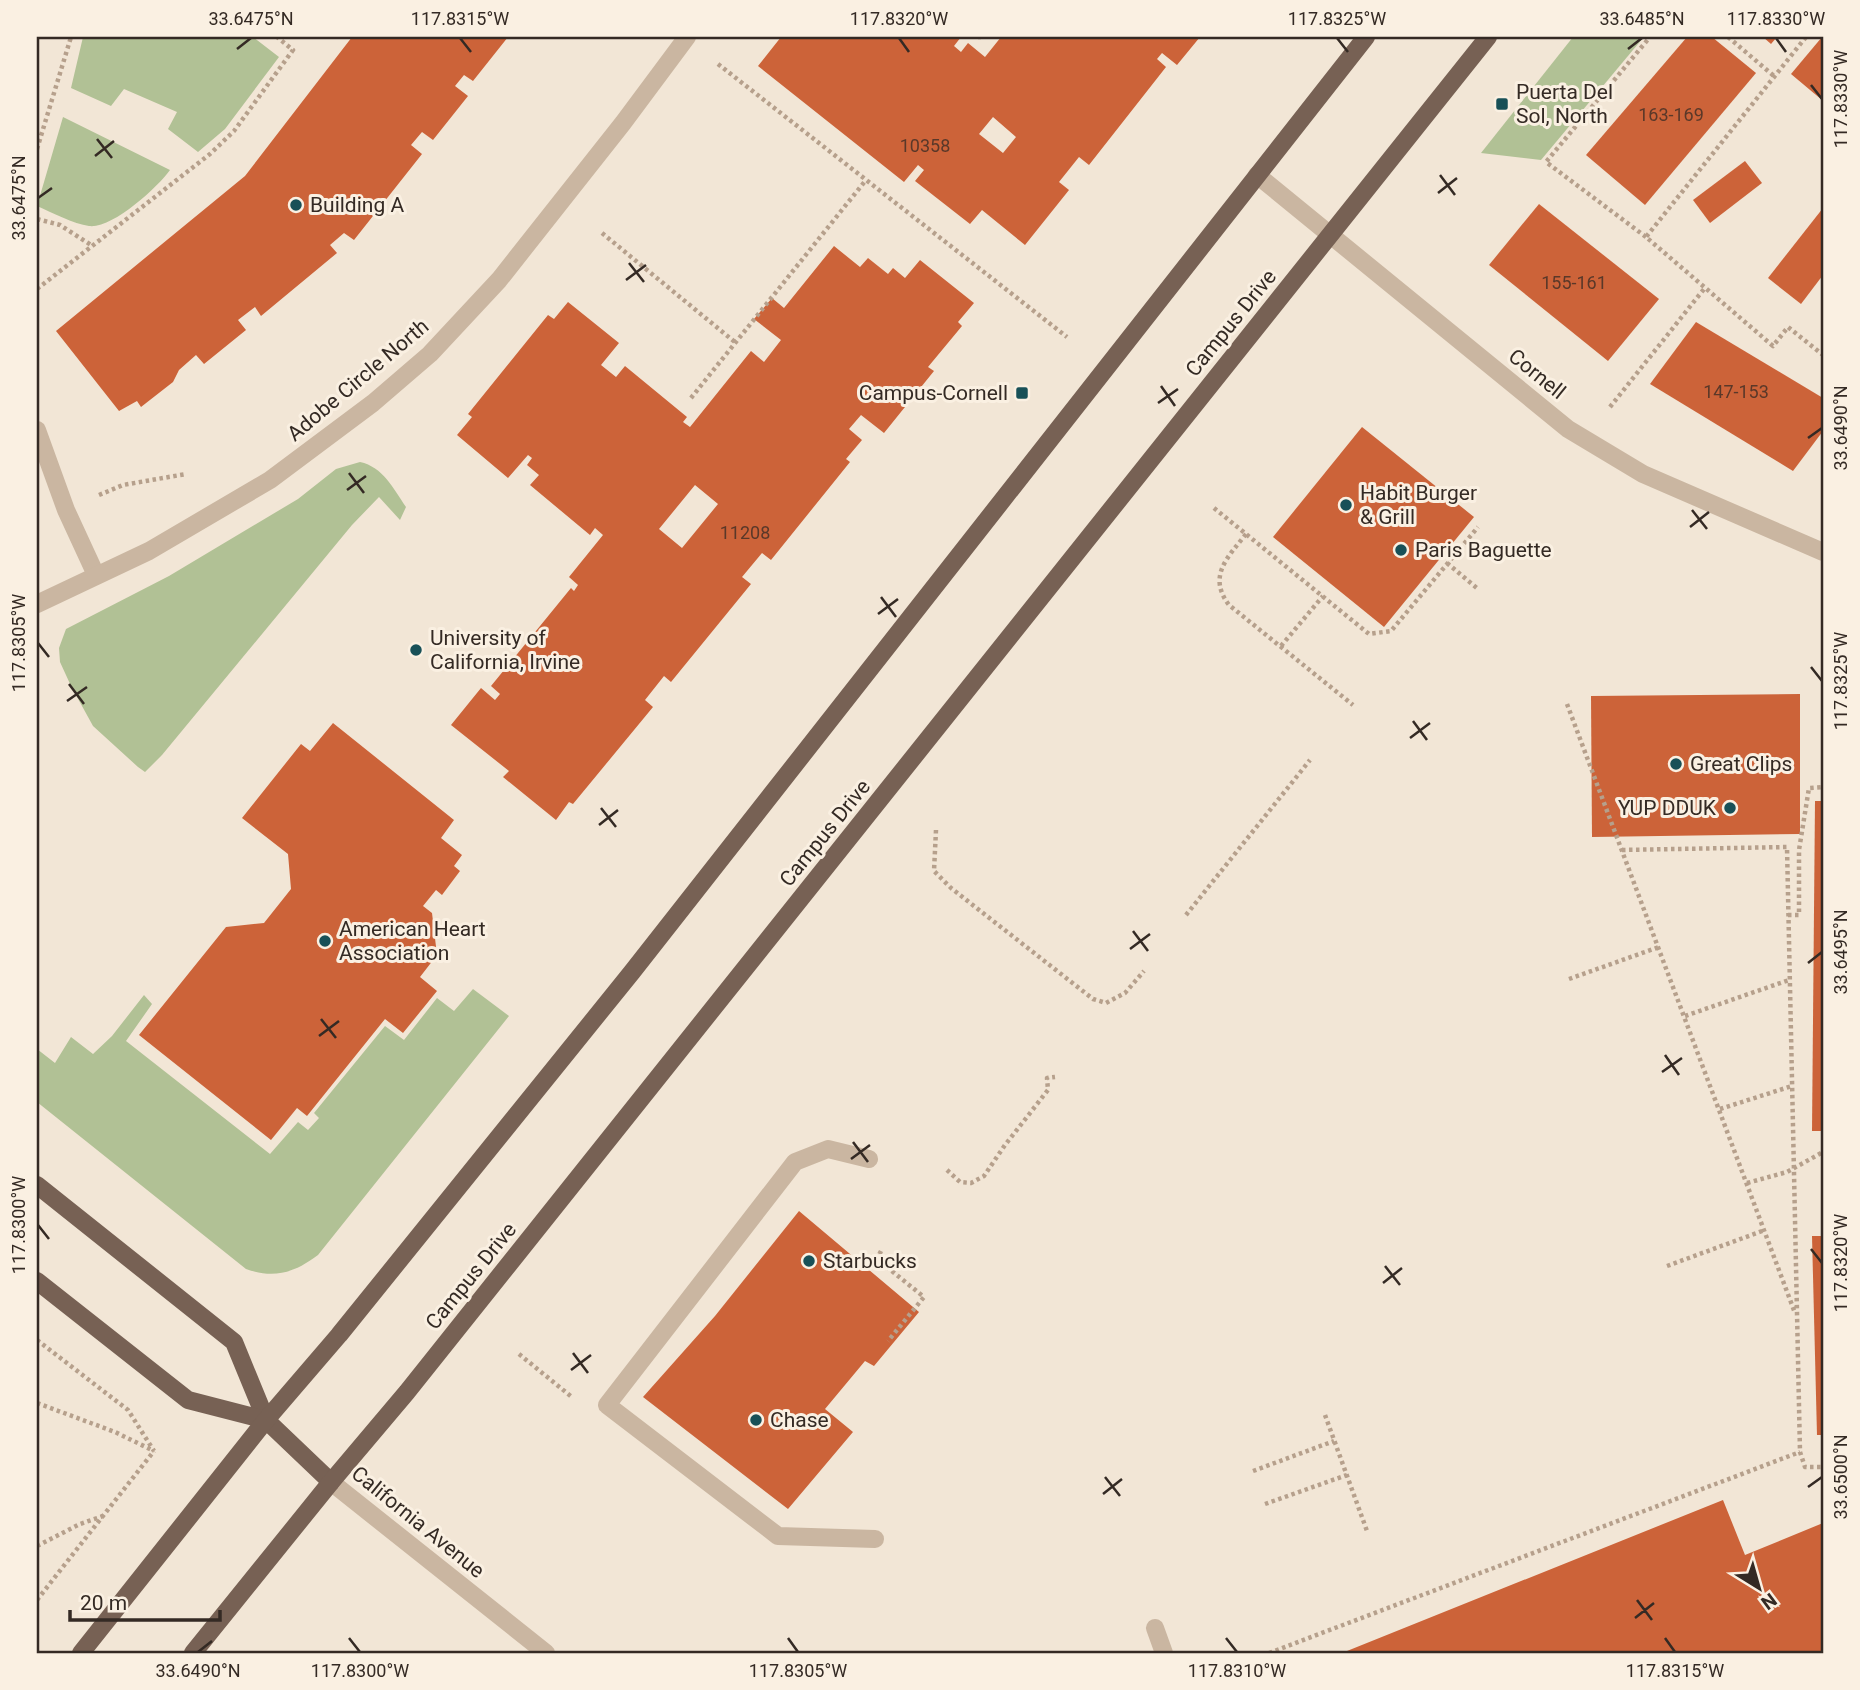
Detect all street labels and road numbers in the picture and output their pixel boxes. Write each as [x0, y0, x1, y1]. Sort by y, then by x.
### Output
street label: Campus Drive [1181, 265, 1281, 381]
street label: Adobe Circle North [283, 314, 433, 446]
street label: Cornell [1504, 344, 1570, 404]
street label: Campus Drive [775, 775, 875, 891]
street label: Campus Drive [421, 1218, 521, 1334]
street label: California Avenue [347, 1461, 489, 1583]

